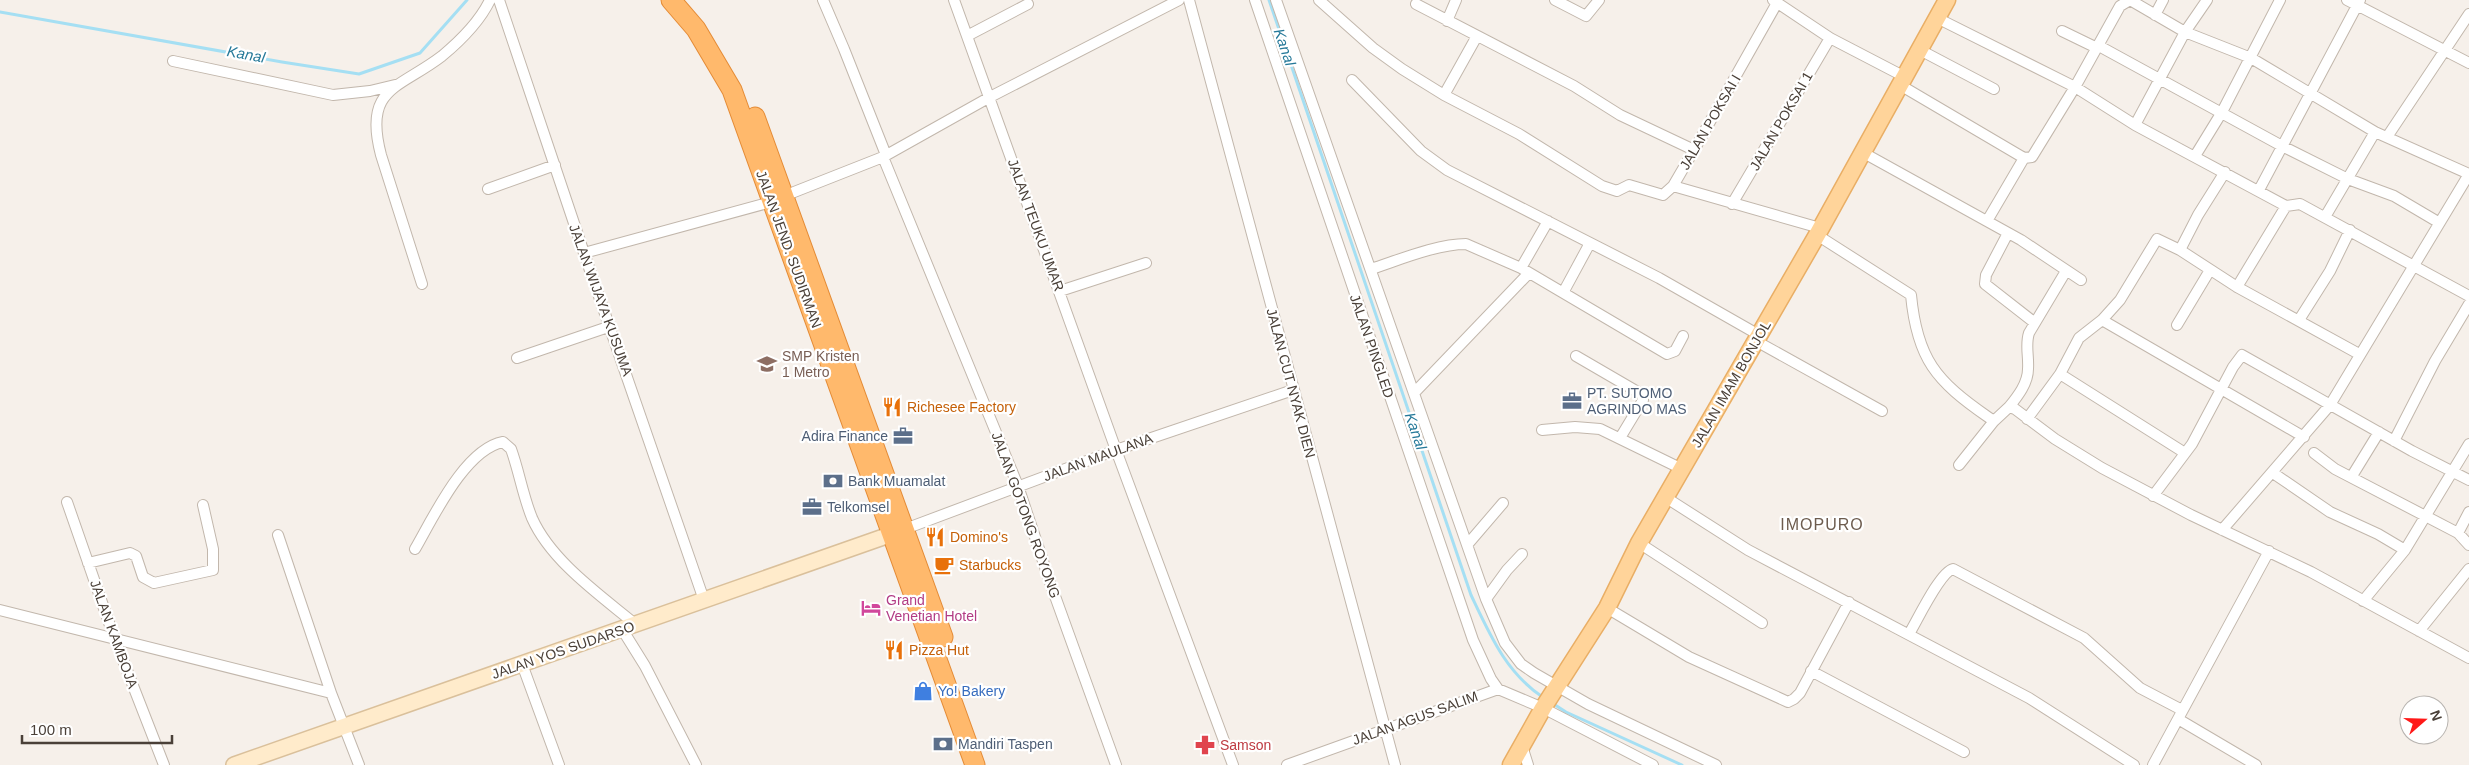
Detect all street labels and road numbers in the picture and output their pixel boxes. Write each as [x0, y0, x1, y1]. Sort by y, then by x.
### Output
street label: JALAN POKSAI 1 [1746, 69, 1816, 173]
street label: JALAN POKSAI I [1676, 72, 1744, 172]
street label: JALAN TEUKU UMAR [1005, 157, 1067, 293]
street label: JALAN JEND. SUDIRMAN [753, 168, 825, 330]
street label: JALAN WIJAYA KUSUMA [566, 222, 636, 379]
street label: JALAN PINGLED [1347, 292, 1397, 400]
street label: JALAN CUT NYAK DIEN [1263, 306, 1319, 460]
street label: JALAN IMAM BONJOL [1688, 317, 1774, 450]
street label: JALAN GOTONG ROYONG [988, 430, 1064, 600]
street label: JALAN MAULANA [1041, 430, 1155, 484]
street label: JALAN KAMBOJA [87, 578, 141, 691]
street label: JALAN YOS SUDARSO [490, 618, 637, 682]
street label: JALAN AGUS SALIM [1350, 688, 1480, 748]

